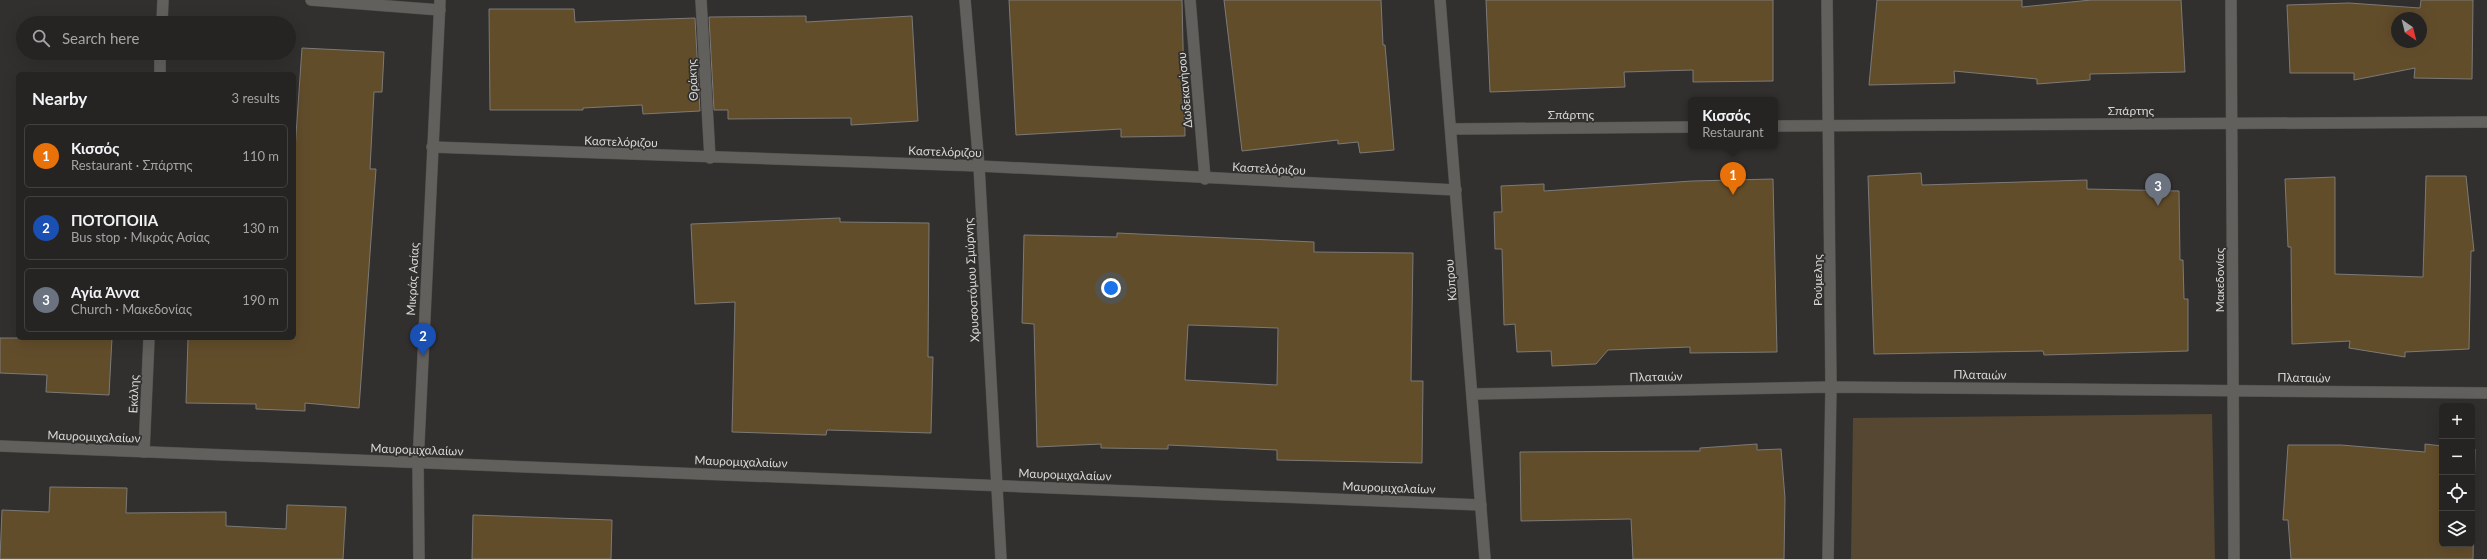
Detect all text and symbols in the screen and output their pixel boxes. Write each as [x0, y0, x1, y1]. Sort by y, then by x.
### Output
north arrow [2391, 12, 2427, 48]
search box [16, 16, 296, 60]
icon: search [30, 27, 52, 49]
text: Search here [62, 29, 139, 47]
street label: Δωδεκανήσου [1174, 52, 1195, 129]
street label: Θράκης [684, 58, 701, 101]
text: Nearby [32, 88, 87, 109]
text: 3 results [232, 90, 280, 106]
popup [1688, 97, 1778, 149]
street label: Σπάρτης [2108, 103, 2155, 118]
text: Κισσός [1702, 106, 1751, 124]
street label: Σπάρτης [1548, 107, 1595, 122]
text: Restaurant [1702, 124, 1764, 140]
street label: Καστελόριζου [584, 133, 658, 150]
text: Κισσός [71, 139, 119, 157]
street label: Καστελόριζου [908, 143, 982, 160]
text: 1 [42, 148, 50, 164]
text: 110 m [242, 148, 279, 164]
text: Restaurant · Σπάρτης [71, 157, 193, 173]
street label: Καστελόριζου [1232, 159, 1306, 178]
pin: 1 [1720, 162, 1746, 195]
pin: 3 [2145, 173, 2171, 206]
text: ΠΟΤΟΠΟΙΙΑ [71, 211, 158, 229]
street label: Χρυσοστόμου Σμύρνης [961, 217, 982, 342]
text: 2 [42, 220, 50, 236]
text: 130 m [242, 220, 279, 236]
text: Bus stop · Μικράς Ασίας [71, 229, 210, 245]
street label: Μικράς Ασίας [403, 242, 422, 316]
street label: Μακεδονίας [2212, 247, 2227, 312]
street label: Ρούμελης [1810, 254, 1825, 306]
street label: Κύπρου [1441, 259, 1460, 302]
your location [1101, 278, 1121, 298]
text: Αγία Άννα [71, 283, 140, 301]
text: 3 [42, 292, 50, 308]
text: 190 m [242, 292, 279, 308]
text: Church · Μακεδονίας [71, 301, 192, 317]
pin: 2 [410, 323, 436, 356]
street label: Πλαταιών [1953, 367, 2007, 382]
street label: Πλαταιών [1629, 369, 1683, 384]
street label: Πλαταιών [2277, 370, 2331, 385]
street label: Εκάλης [125, 374, 142, 414]
map controls [2439, 403, 2475, 547]
button: + [2439, 403, 2475, 439]
street label: Μαυρομιχαλαίων [47, 427, 141, 446]
button: − [2439, 439, 2475, 475]
street label: Μαυρομιχαλαίων [370, 440, 464, 459]
street label: Μαυρομιχαλαίων [694, 452, 788, 471]
street label: Μαυρομιχαλαίων [1018, 465, 1112, 484]
button: locate [2439, 475, 2475, 511]
street label: Μαυρομιχαλαίων [1342, 478, 1436, 497]
button: layers [2439, 511, 2475, 547]

